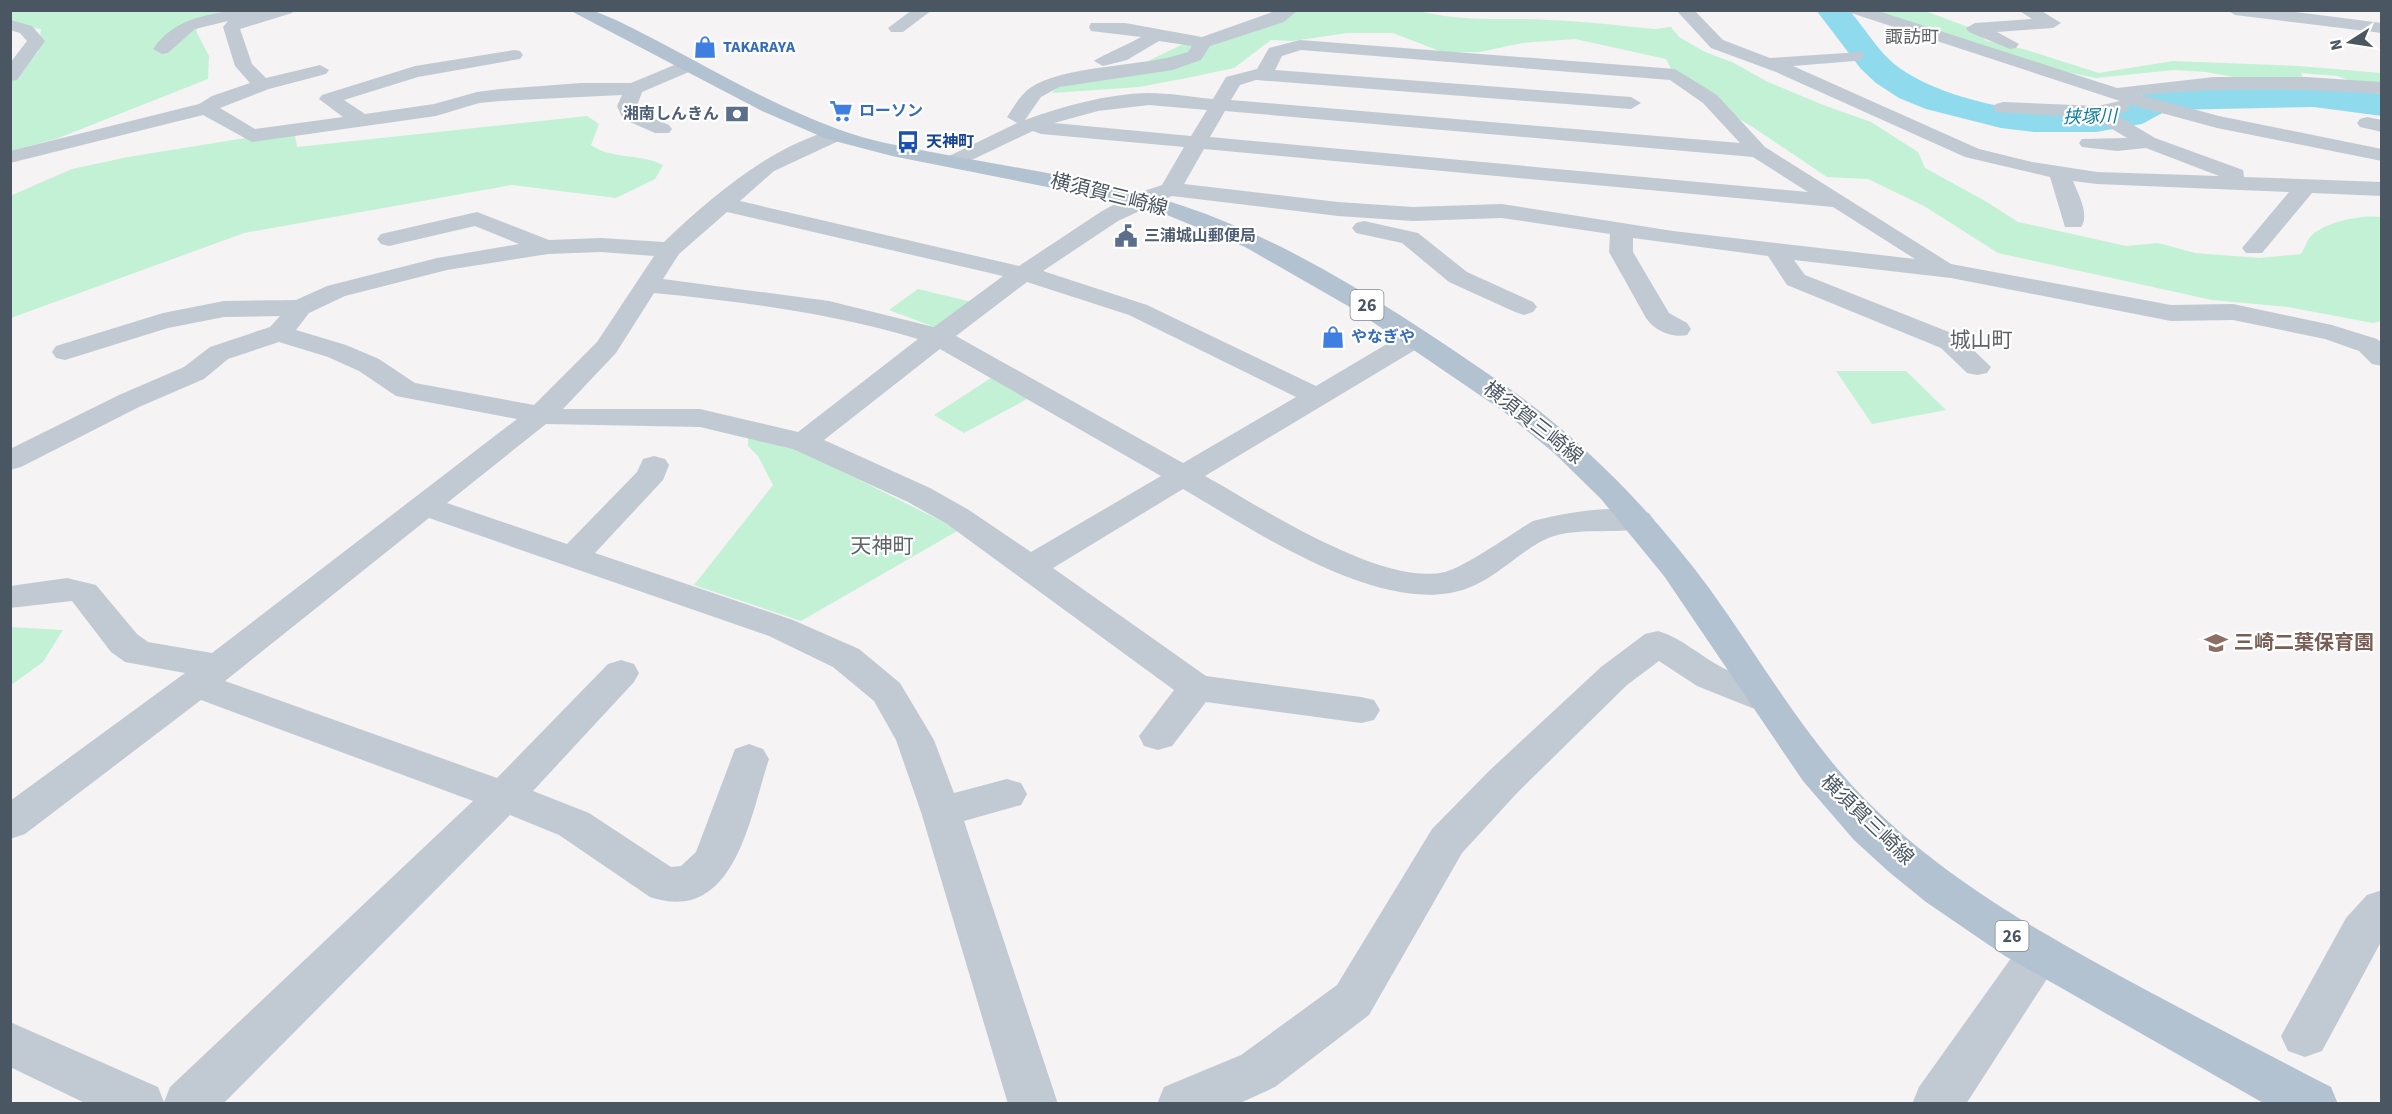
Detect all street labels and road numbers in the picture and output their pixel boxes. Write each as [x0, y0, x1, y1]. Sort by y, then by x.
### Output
street label: 横須賀三崎線 [1047, 167, 1171, 223]
road number: 26 [1350, 290, 1384, 320]
street label: 横須賀三崎線 [1477, 375, 1589, 471]
street label: 横須賀三崎線 [1814, 768, 1920, 872]
road number: 26 [1996, 921, 2028, 951]

